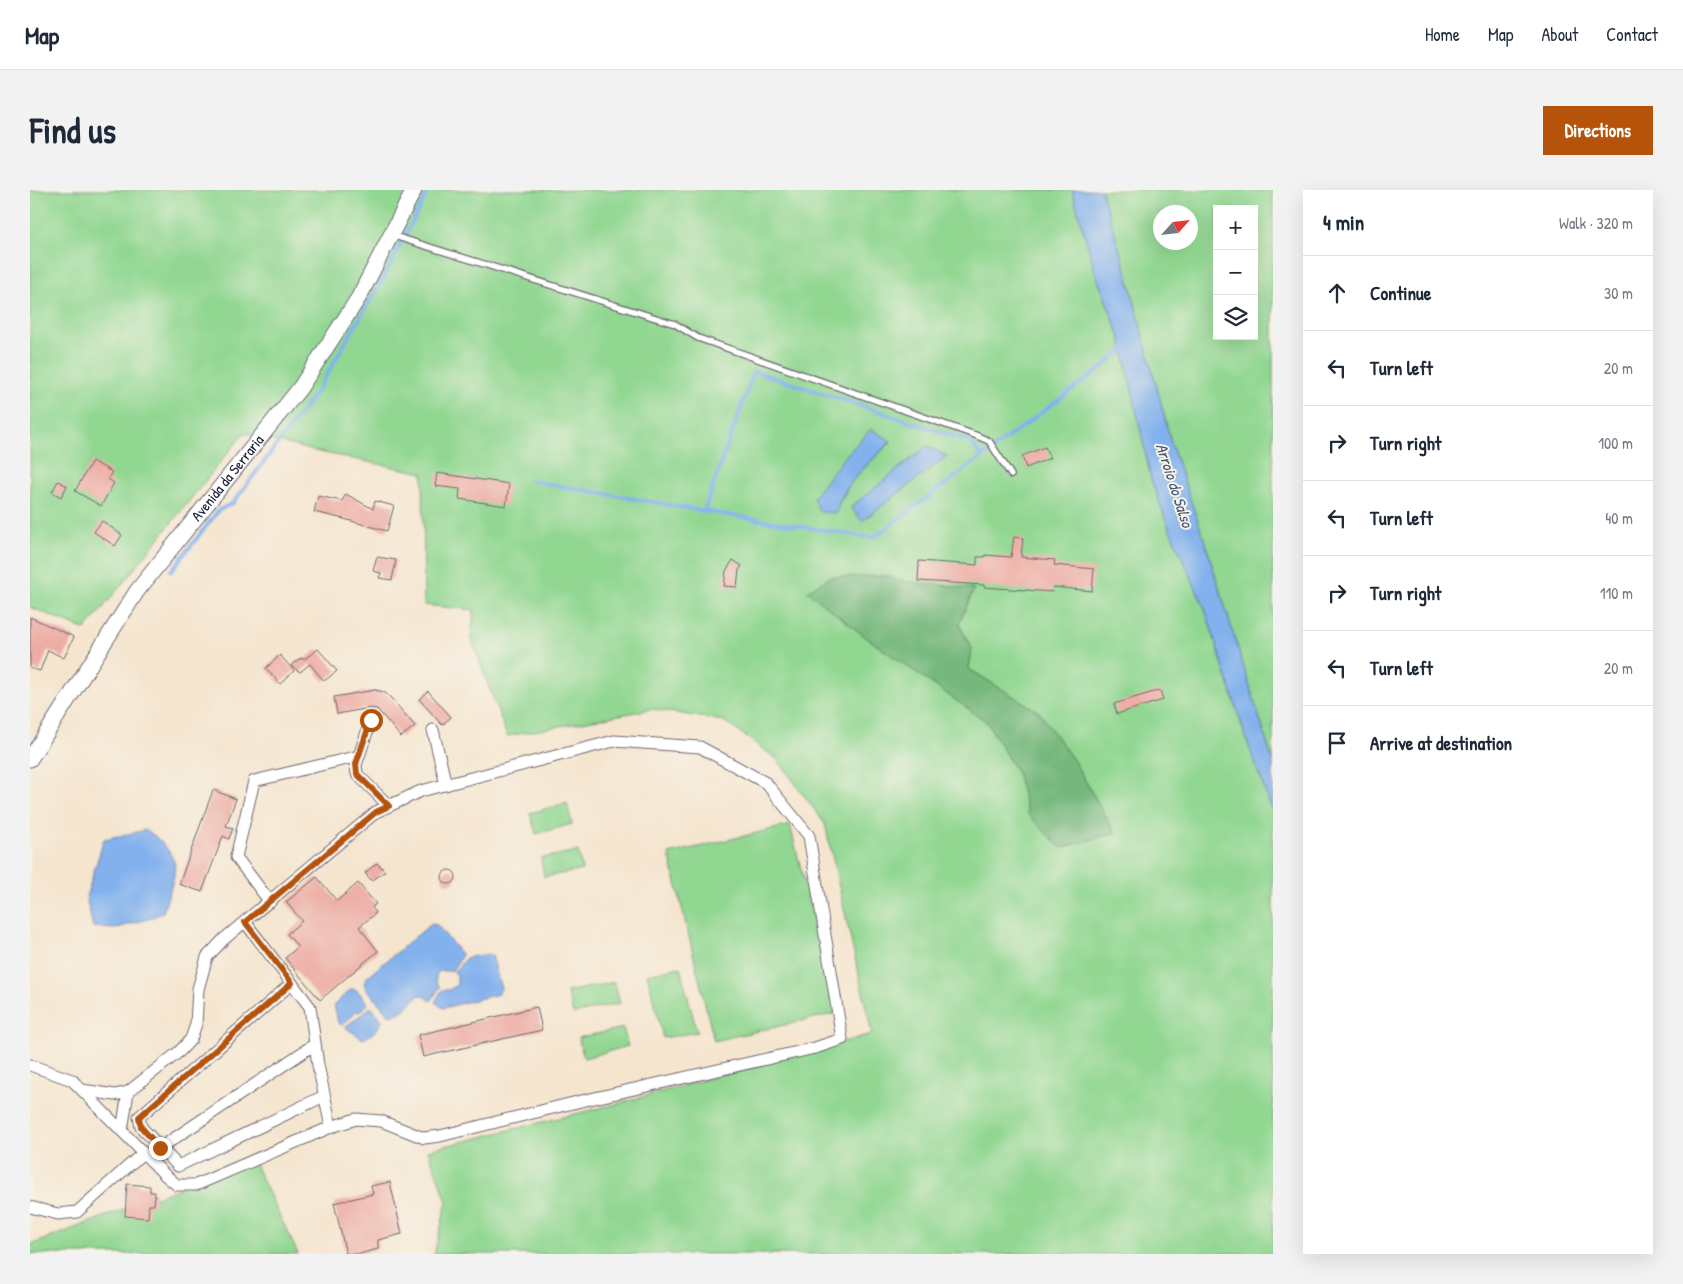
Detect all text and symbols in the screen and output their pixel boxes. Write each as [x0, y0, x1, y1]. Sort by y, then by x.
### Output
text: Map [25, 19, 59, 51]
text: Home [1425, 22, 1460, 47]
text: Map [1488, 22, 1513, 47]
text: About [1541, 22, 1578, 47]
text: Contact [1606, 22, 1658, 47]
button: Directions [1543, 106, 1653, 155]
text: Find us [30, 107, 116, 154]
north arrow [1153, 205, 1198, 250]
map controls [1213, 205, 1258, 340]
button: + [1213, 205, 1258, 250]
text: 4 min [1323, 208, 1364, 237]
text: Walk · 320 m [1559, 212, 1633, 234]
button: − [1213, 250, 1258, 295]
icon: ahead [1323, 279, 1351, 307]
text: Continue [1370, 280, 1431, 306]
text: 30 m [1604, 282, 1633, 304]
button: layers [1213, 295, 1258, 340]
icon: left [1323, 354, 1351, 382]
text: Turn left [1370, 355, 1433, 381]
text: 20 m [1604, 357, 1633, 379]
icon: right [1323, 429, 1351, 457]
street label: Avenida da Serraria [186, 430, 268, 525]
text: Turn right [1370, 430, 1441, 456]
text: 100 m [1598, 432, 1633, 454]
water label: Arroio do Salso [1151, 440, 1199, 531]
icon: left [1323, 504, 1351, 532]
text: Turn left [1370, 505, 1433, 531]
text: 40 m [1605, 507, 1633, 529]
icon: right [1323, 579, 1351, 607]
text: Turn right [1370, 580, 1441, 606]
text: 110 m [1600, 582, 1633, 604]
icon: left [1323, 654, 1351, 682]
text: Turn left [1370, 655, 1433, 681]
text: 20 m [1604, 657, 1633, 679]
route start [360, 709, 383, 732]
icon: arrive [1323, 729, 1351, 757]
text: Arrive at destination [1370, 730, 1512, 756]
route end [149, 1137, 172, 1160]

